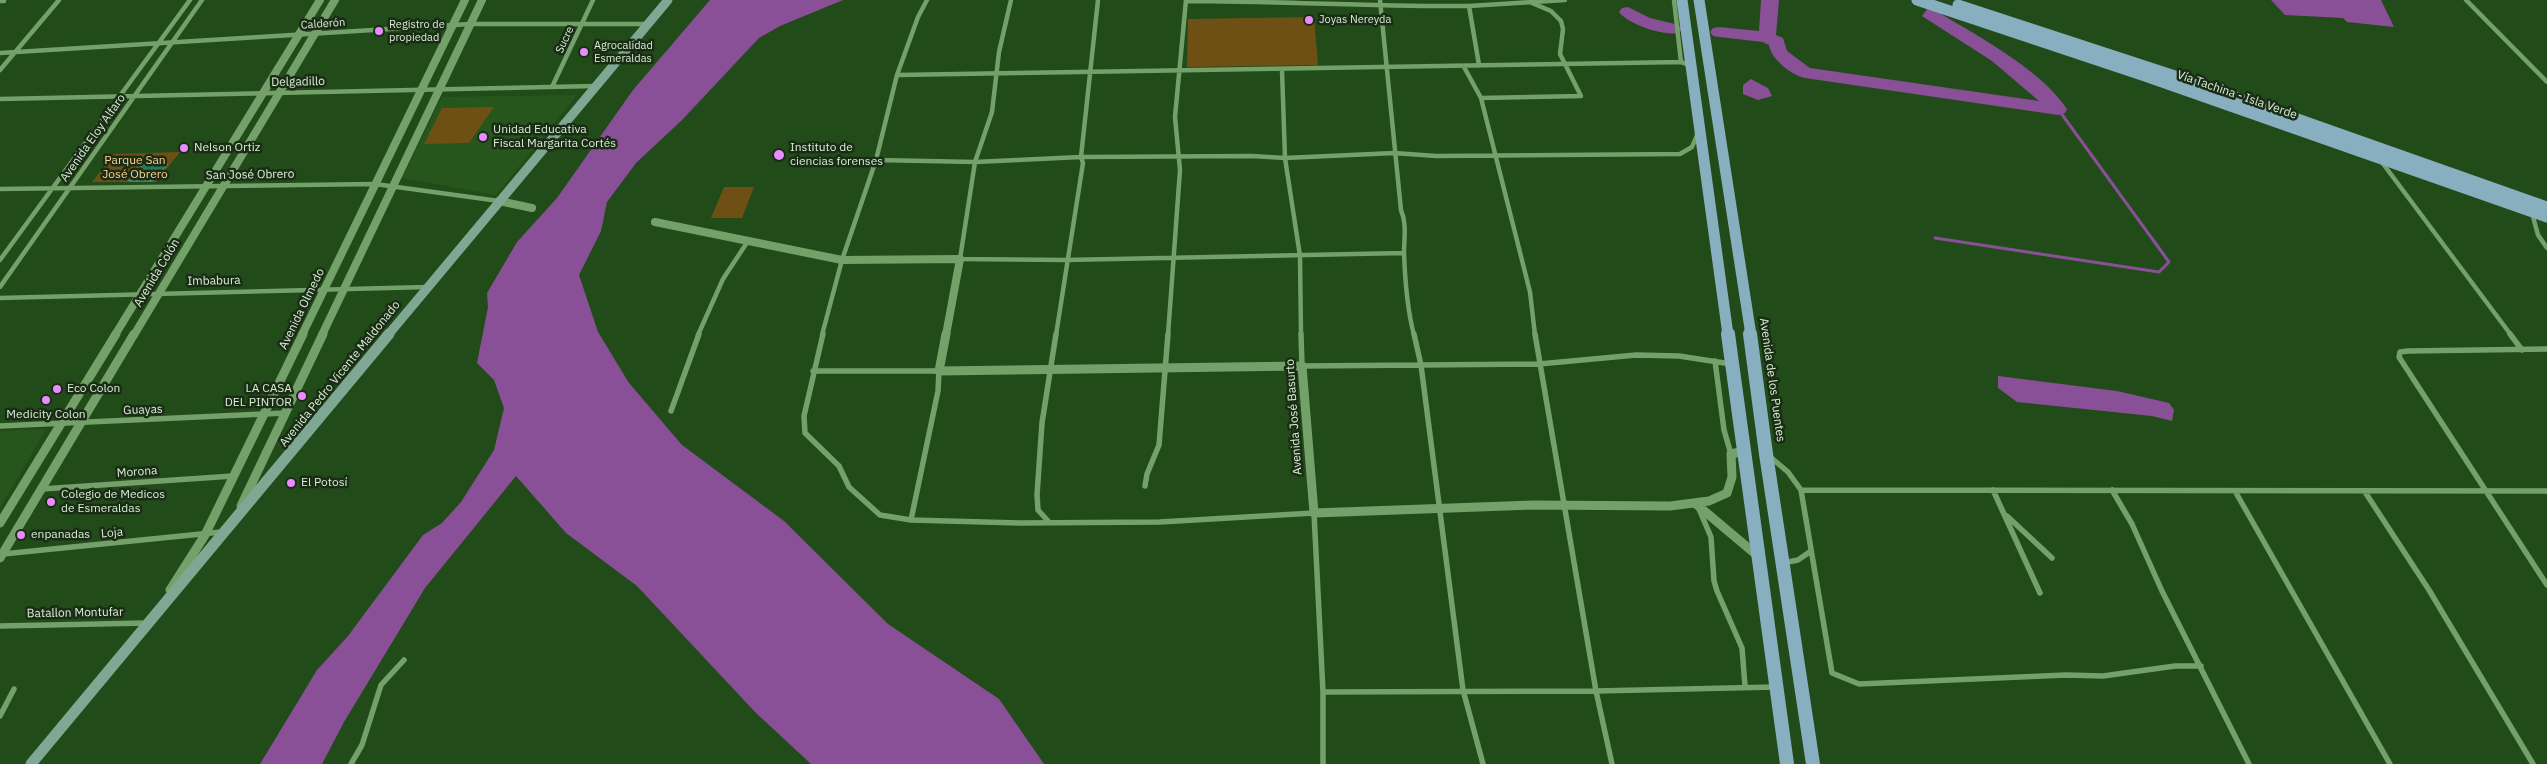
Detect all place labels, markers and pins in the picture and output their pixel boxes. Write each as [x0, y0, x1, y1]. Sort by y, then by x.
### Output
place label: Joyas Nereyda [1319, 13, 1391, 27]
marker: Joyas Nereyda [1303, 14, 1315, 26]
place label: Registro de propiedad [389, 18, 445, 44]
marker: Registro de propiedad [373, 25, 385, 37]
place label: Agrocalidad Esmeraldas [594, 39, 653, 65]
marker: Agrocalidad Esmeraldas [578, 46, 590, 58]
place label: Unidad Educativa Fiscal Margarita Cortés [493, 123, 616, 151]
marker: Unidad Educativa Fiscal Margarita Cortés [477, 131, 489, 143]
place label: Nelson Ortiz [194, 141, 260, 155]
place label: Instituto de ciencias forenses [790, 141, 883, 169]
marker: Nelson Ortiz [178, 142, 190, 154]
marker: Instituto de ciencias forenses [772, 148, 786, 162]
place label: Eco Colon [67, 382, 120, 396]
place label: LA CASA DEL PINTOR [225, 382, 292, 410]
marker: Eco Colon [51, 383, 63, 395]
marker: LA CASA DEL PINTOR [296, 390, 308, 402]
marker: Medicity Colon [40, 394, 52, 406]
place label: Medicity Colon [6, 408, 86, 422]
place label: El Potosí [301, 476, 348, 490]
marker: El Potosí [285, 477, 297, 489]
place label: Colegio de Medicos de Esmeraldas [61, 488, 165, 516]
marker: Colegio de Medicos de Esmeraldas [45, 496, 57, 508]
place label: enpanadas [31, 528, 90, 542]
marker: enpanadas [15, 529, 27, 541]

